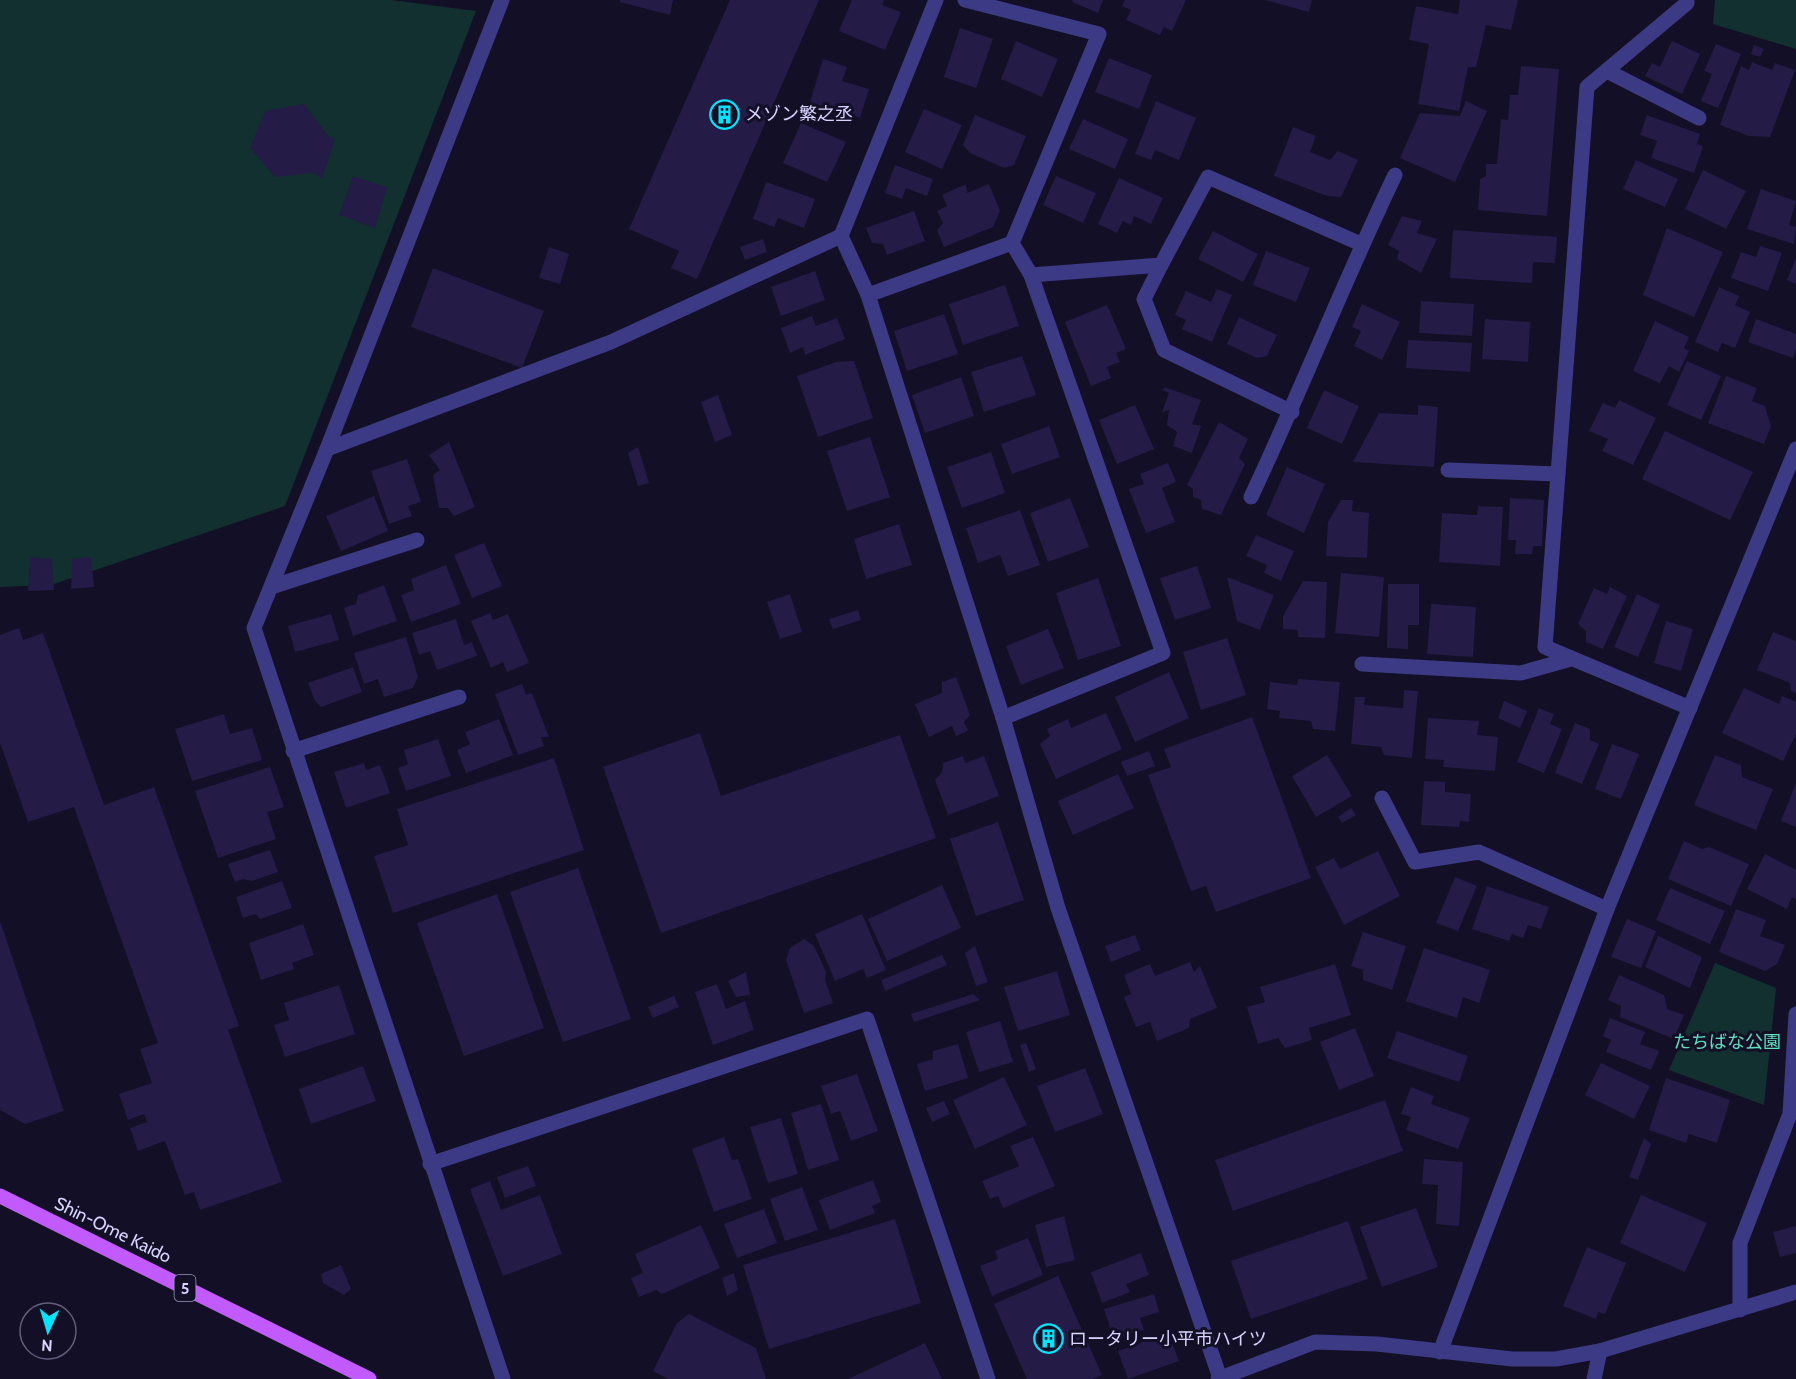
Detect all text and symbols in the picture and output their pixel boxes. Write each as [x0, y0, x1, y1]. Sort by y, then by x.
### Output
building icon: メゾン繁之丞 [708, 98, 740, 130]
place label: メゾン繁之丞 [745, 103, 853, 125]
park label: たちばな公園 [1673, 1031, 1781, 1053]
street label: Shin-Ome Kaido [51, 1192, 175, 1268]
road number: 5 [174, 1275, 195, 1301]
north arrow [18, 1301, 78, 1361]
building icon: ロータリー小平市ハイツ [1032, 1323, 1064, 1355]
place label: ロータリー小平市ハイツ [1069, 1328, 1267, 1350]
text: N [41, 1336, 53, 1355]

